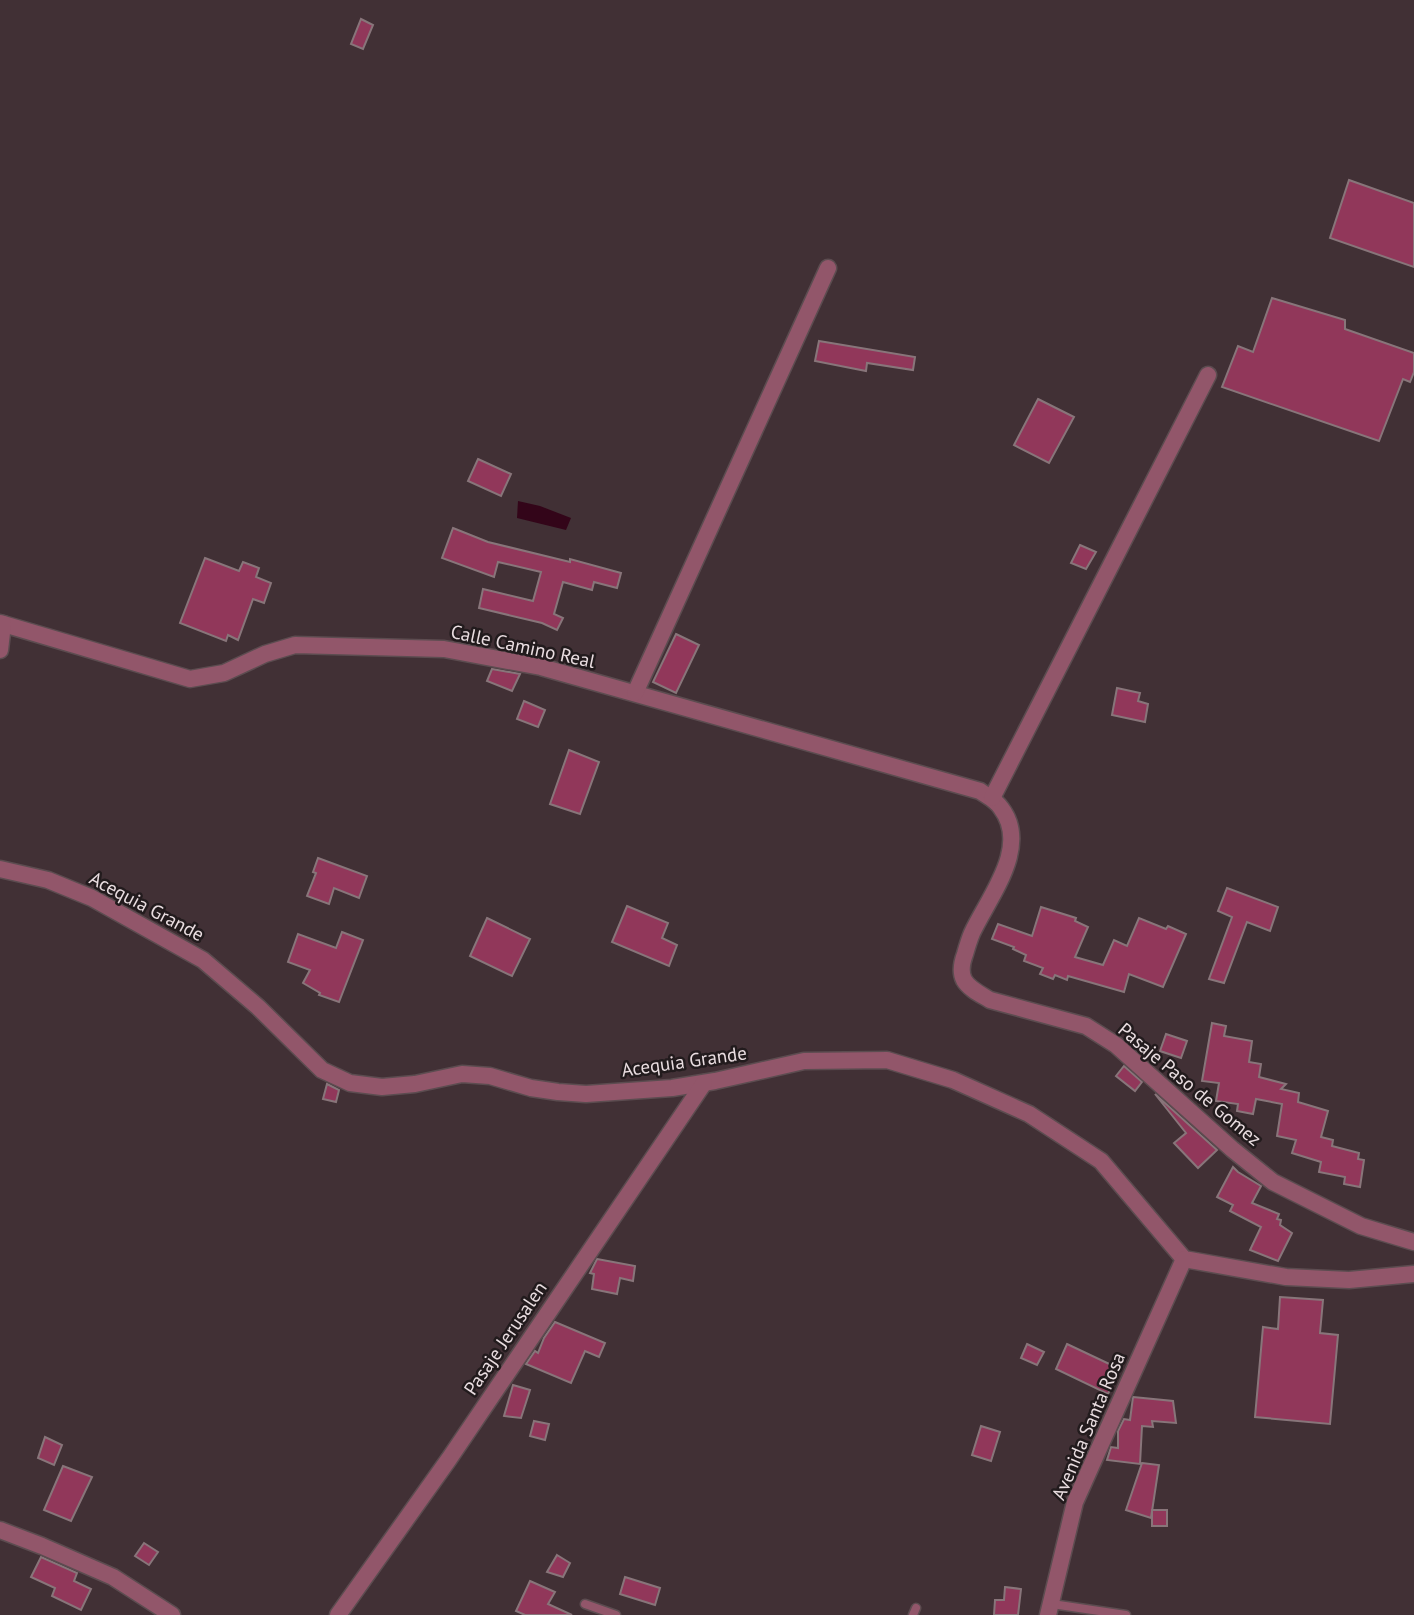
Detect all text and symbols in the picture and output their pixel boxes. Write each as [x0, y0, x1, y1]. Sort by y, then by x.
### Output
street label: Calle Camino Real [449, 619, 598, 673]
street label: Acequia Grande [86, 866, 208, 946]
street label: Pasaje Paso de Gomez [1114, 1017, 1266, 1151]
street label: Acequia Grande [620, 1040, 748, 1082]
street label: Pasaje Jerusalen [458, 1277, 552, 1399]
street label: Avenida Santa Rosa [1046, 1349, 1130, 1503]

